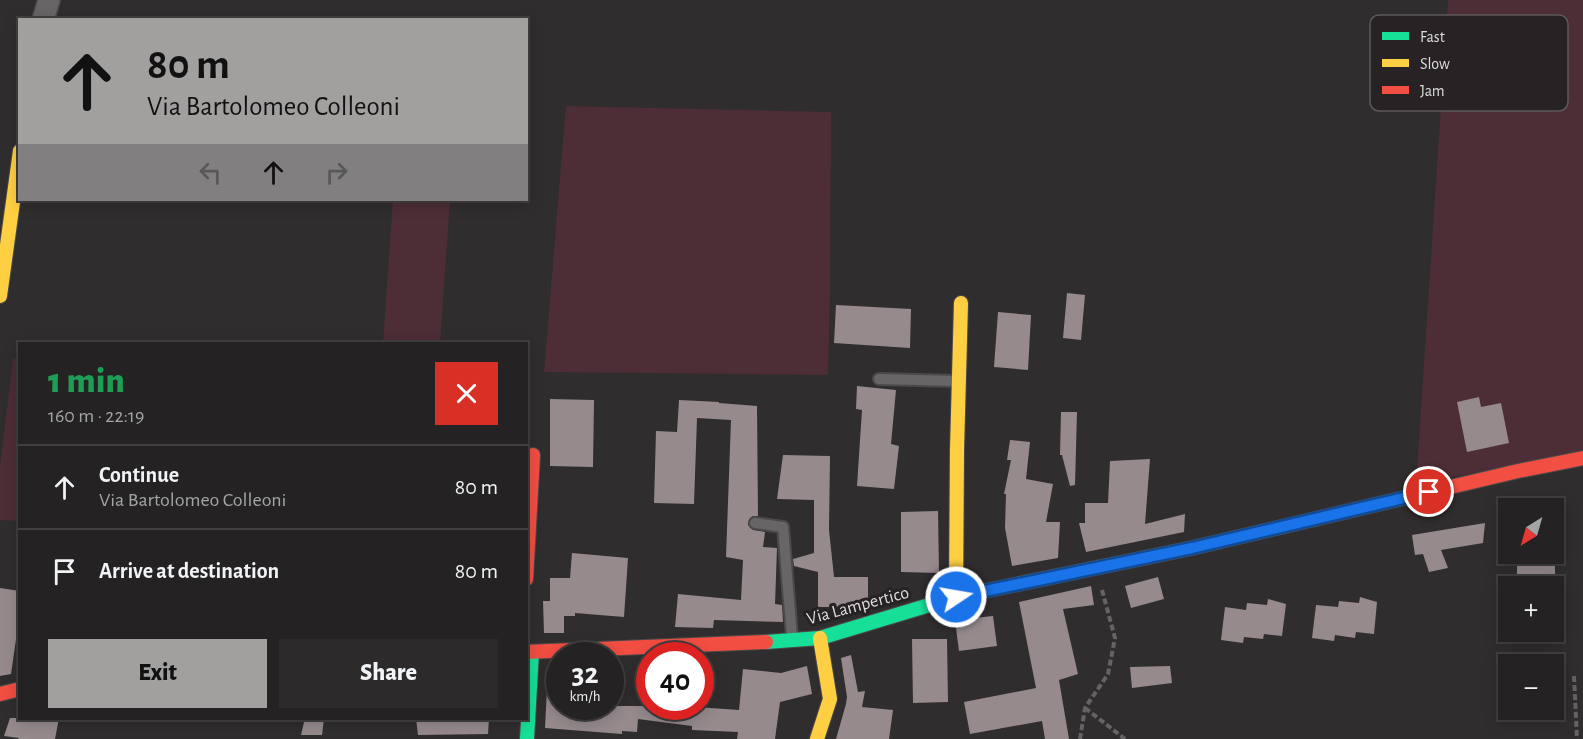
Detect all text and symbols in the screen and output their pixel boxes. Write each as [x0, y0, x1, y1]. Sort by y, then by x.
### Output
legend [1370, 15, 1568, 111]
text: Fast [1420, 29, 1445, 45]
icon: ahead [48, 42, 126, 120]
text: 80 m [147, 44, 230, 86]
text: Slow [1420, 56, 1450, 72]
text: Jam [1420, 83, 1445, 99]
text: Via Bartolomeo Colleoni [147, 93, 400, 120]
icon: left [194, 156, 227, 189]
icon: ahead [257, 156, 290, 189]
icon: right [320, 156, 353, 189]
button: close [435, 362, 498, 425]
text: 1 min [48, 363, 125, 399]
text: 160 m · 22:19 [48, 406, 144, 426]
text: Continue [99, 464, 179, 486]
pin [1403, 466, 1454, 517]
icon: ahead [48, 471, 81, 504]
icon: arrive [1412, 475, 1445, 508]
text: 80 m [455, 476, 498, 498]
text: Via Bartolomeo Colleoni [99, 490, 286, 510]
north arrow [1498, 498, 1564, 564]
map controls [1498, 498, 1564, 720]
icon: arrive [48, 555, 81, 588]
text: Arrive at destination [99, 560, 279, 582]
text: 80 m [455, 560, 498, 582]
position arrow [924, 565, 988, 629]
button: + [1498, 576, 1564, 642]
street label: Via Lampertico [805, 584, 911, 628]
button: Exit [48, 639, 267, 708]
button: Share [279, 639, 498, 708]
speed limit sign: 40 [636, 642, 714, 720]
button: − [1498, 654, 1564, 720]
text: 32 [571, 659, 599, 689]
text: km/h [570, 689, 600, 704]

